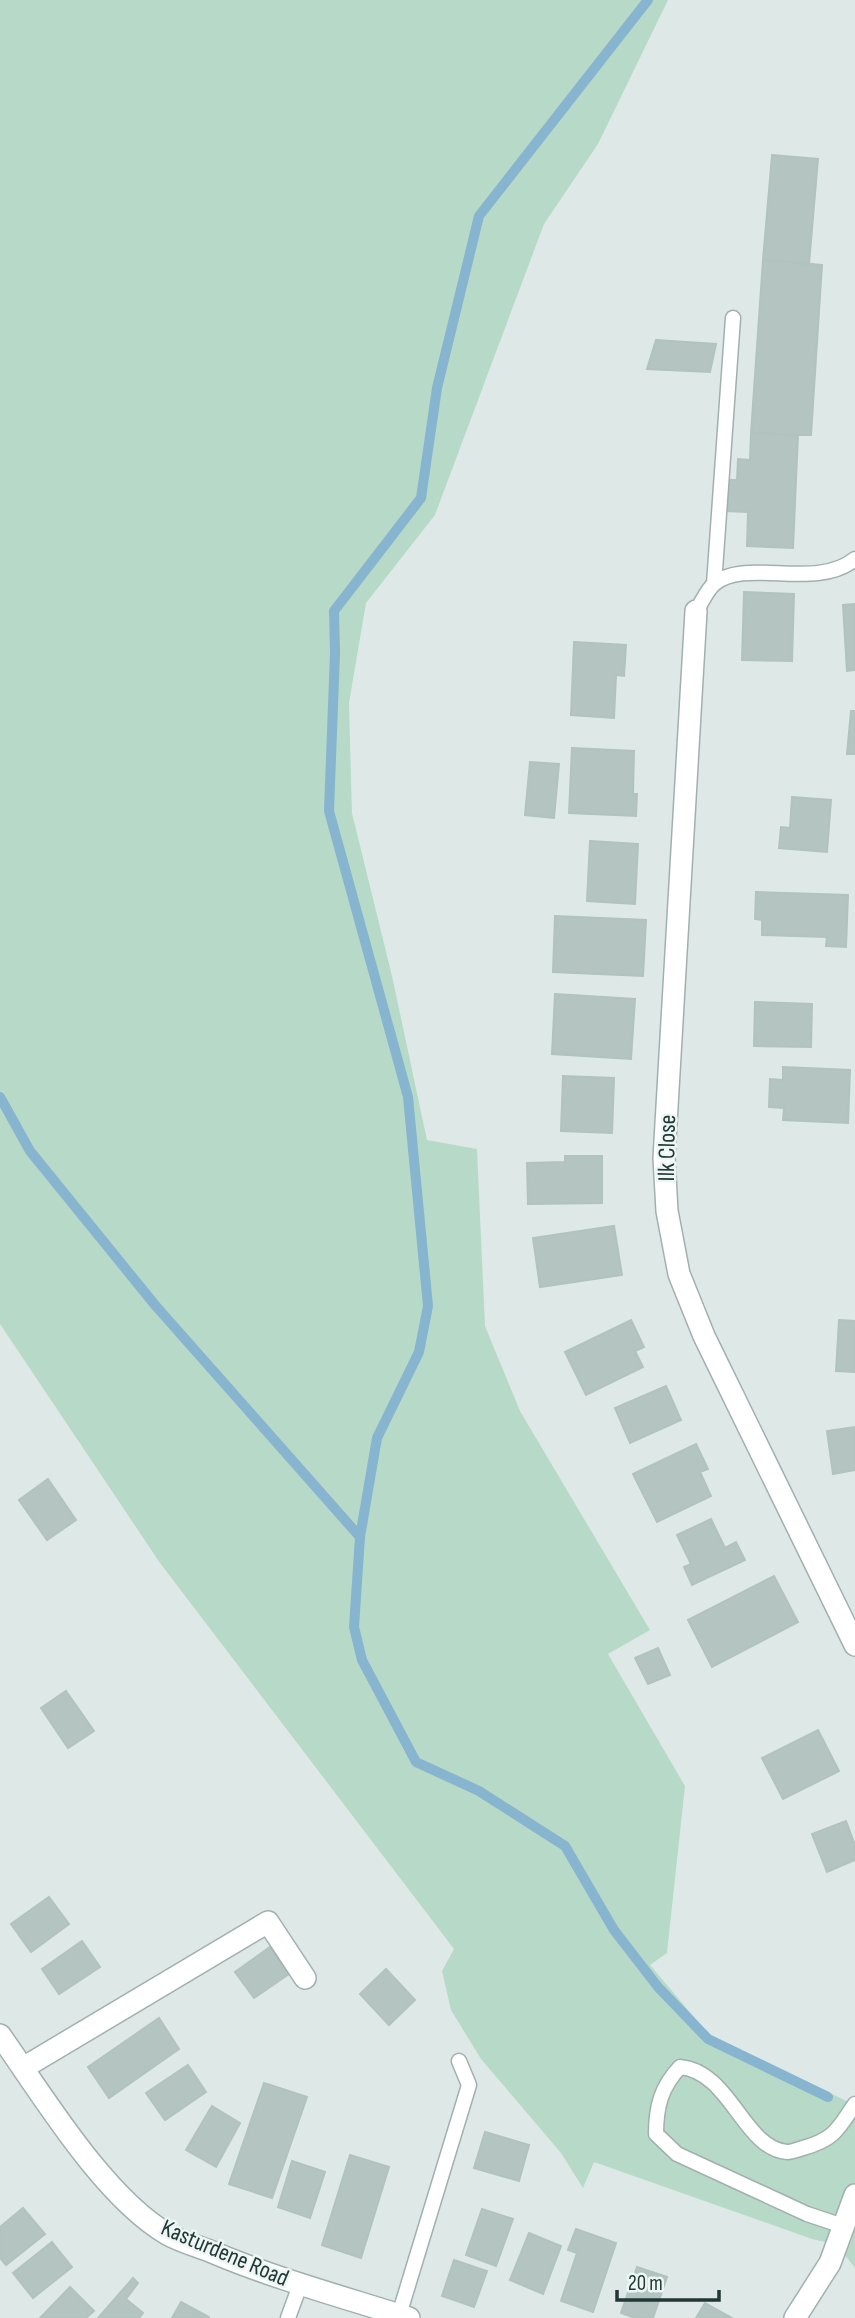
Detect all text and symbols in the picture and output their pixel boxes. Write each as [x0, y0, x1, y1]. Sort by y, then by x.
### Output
street label: Ilk Close [652, 1114, 682, 1182]
street label: Kasturdene Road [157, 2213, 293, 2293]
scale bar [617, 2258, 718, 2302]
text: 20 m [628, 2271, 663, 2296]

